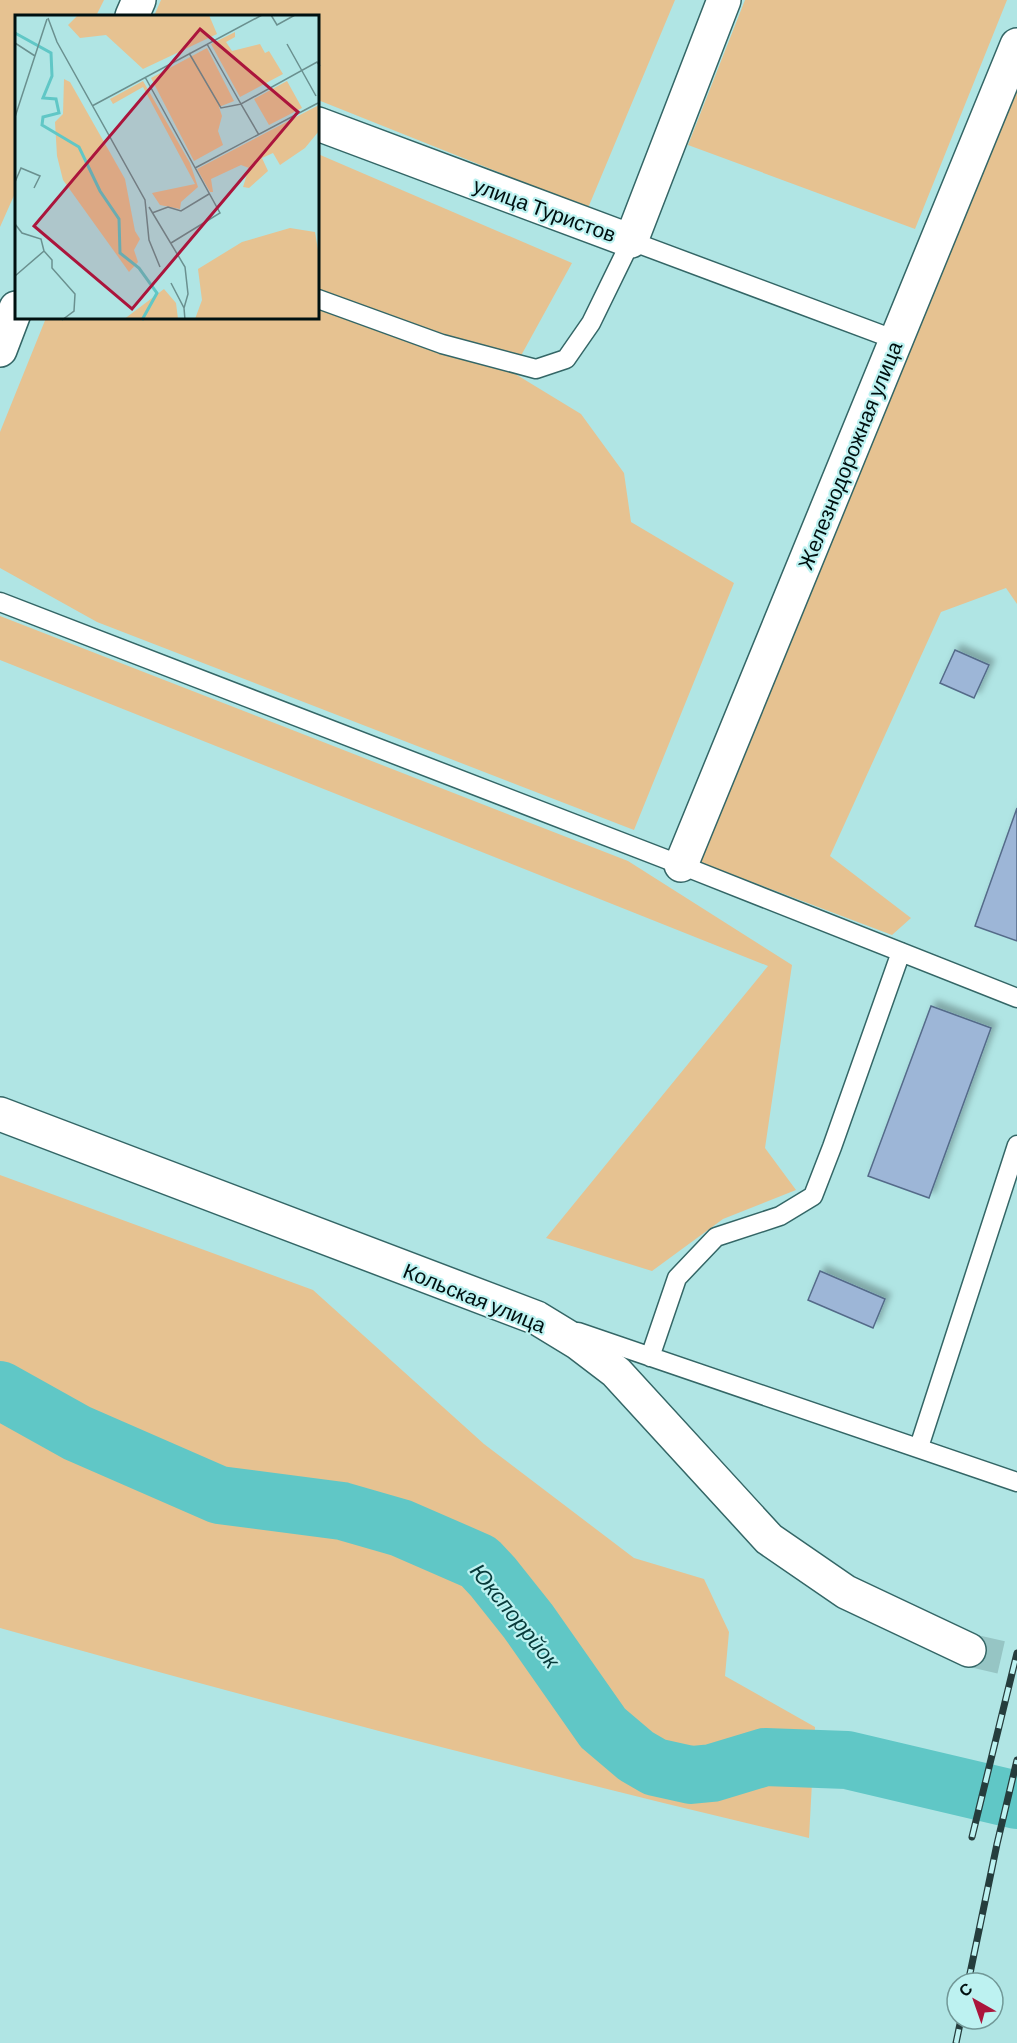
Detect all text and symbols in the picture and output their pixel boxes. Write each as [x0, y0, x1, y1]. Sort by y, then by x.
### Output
inset map [15, 15, 320, 320]
street label: улица Туристов [470, 172, 620, 246]
street label: Железнодорожная улица [792, 337, 906, 573]
street label: Кольская улица [400, 1257, 550, 1337]
water label: Юкспоррйок [465, 1557, 567, 1675]
north arrow [945, 1971, 1005, 2031]
text: С [955, 1978, 976, 2000]

